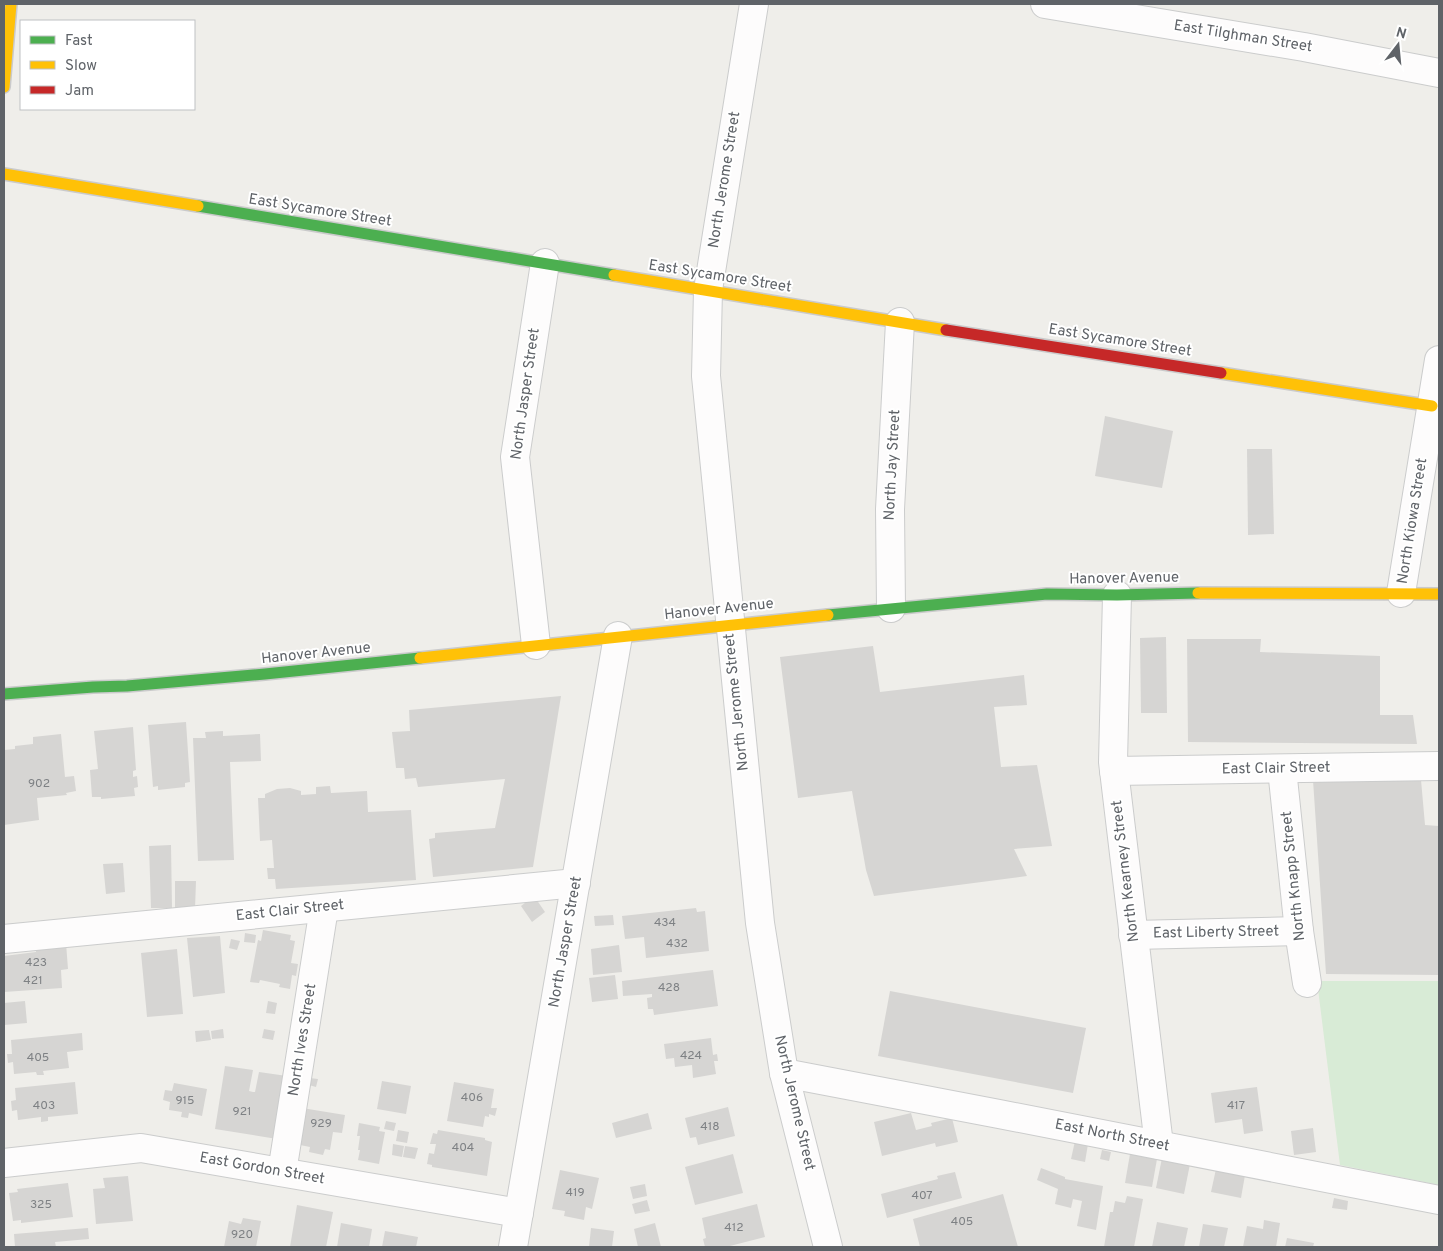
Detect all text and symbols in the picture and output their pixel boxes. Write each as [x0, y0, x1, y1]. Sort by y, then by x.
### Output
street label: East Tilghman Street [1172, 17, 1314, 57]
legend [20, 20, 195, 110]
north arrow [1373, 20, 1423, 70]
text: N [1394, 24, 1408, 44]
text: Fast [65, 32, 93, 51]
text: Slow [65, 57, 97, 76]
text: Jam [65, 82, 94, 101]
street label: North Jerome Street [705, 110, 745, 250]
street label: East Sycamore Street [247, 190, 393, 232]
street label: East Sycamore Street [647, 256, 793, 298]
street label: East Sycamore Street [1047, 320, 1193, 362]
street label: North Jasper Street [507, 327, 545, 461]
street label: North Jay Street [881, 409, 905, 521]
street label: North Kiowa Street [1394, 457, 1432, 585]
street label: Hanover Avenue [1069, 569, 1179, 589]
street label: Hanover Avenue [663, 595, 775, 625]
street label: North Jerome Street [720, 632, 754, 772]
street label: Hanover Avenue [260, 639, 372, 669]
street label: East Clair Street [1221, 759, 1331, 779]
house number: 902 [28, 776, 50, 792]
street label: North Kearney Street [1108, 799, 1144, 943]
street label: North Knapp Street [1278, 810, 1310, 942]
street label: North Jasper Street [545, 875, 587, 1009]
street label: East Clair Street [235, 896, 345, 926]
house number: 434 [654, 915, 676, 931]
street label: East Liberty Street [1153, 922, 1279, 944]
house number: 432 [666, 936, 688, 952]
house number: 423 [25, 955, 47, 971]
house number: 421 [23, 973, 43, 989]
house number: 428 [658, 980, 680, 996]
street label: North Ives Street [285, 982, 321, 1098]
street label: North Jerome Street [769, 1033, 819, 1173]
house number: 424 [680, 1048, 702, 1064]
house number: 405 [27, 1050, 49, 1066]
house number: 406 [461, 1090, 483, 1106]
house number: 915 [175, 1093, 195, 1109]
house number: 403 [33, 1098, 55, 1114]
house number: 417 [1227, 1098, 1245, 1114]
house number: 921 [233, 1104, 251, 1120]
house number: 929 [310, 1116, 332, 1132]
street label: East North Street [1053, 1116, 1171, 1156]
house number: 418 [700, 1119, 720, 1135]
house number: 404 [452, 1140, 474, 1156]
street label: East Gordon Street [198, 1149, 326, 1189]
house number: 419 [565, 1185, 585, 1201]
house number: 407 [911, 1188, 933, 1204]
house number: 325 [30, 1197, 52, 1213]
house number: 405 [951, 1214, 973, 1230]
house number: 412 [724, 1220, 744, 1236]
house number: 920 [231, 1227, 253, 1243]

